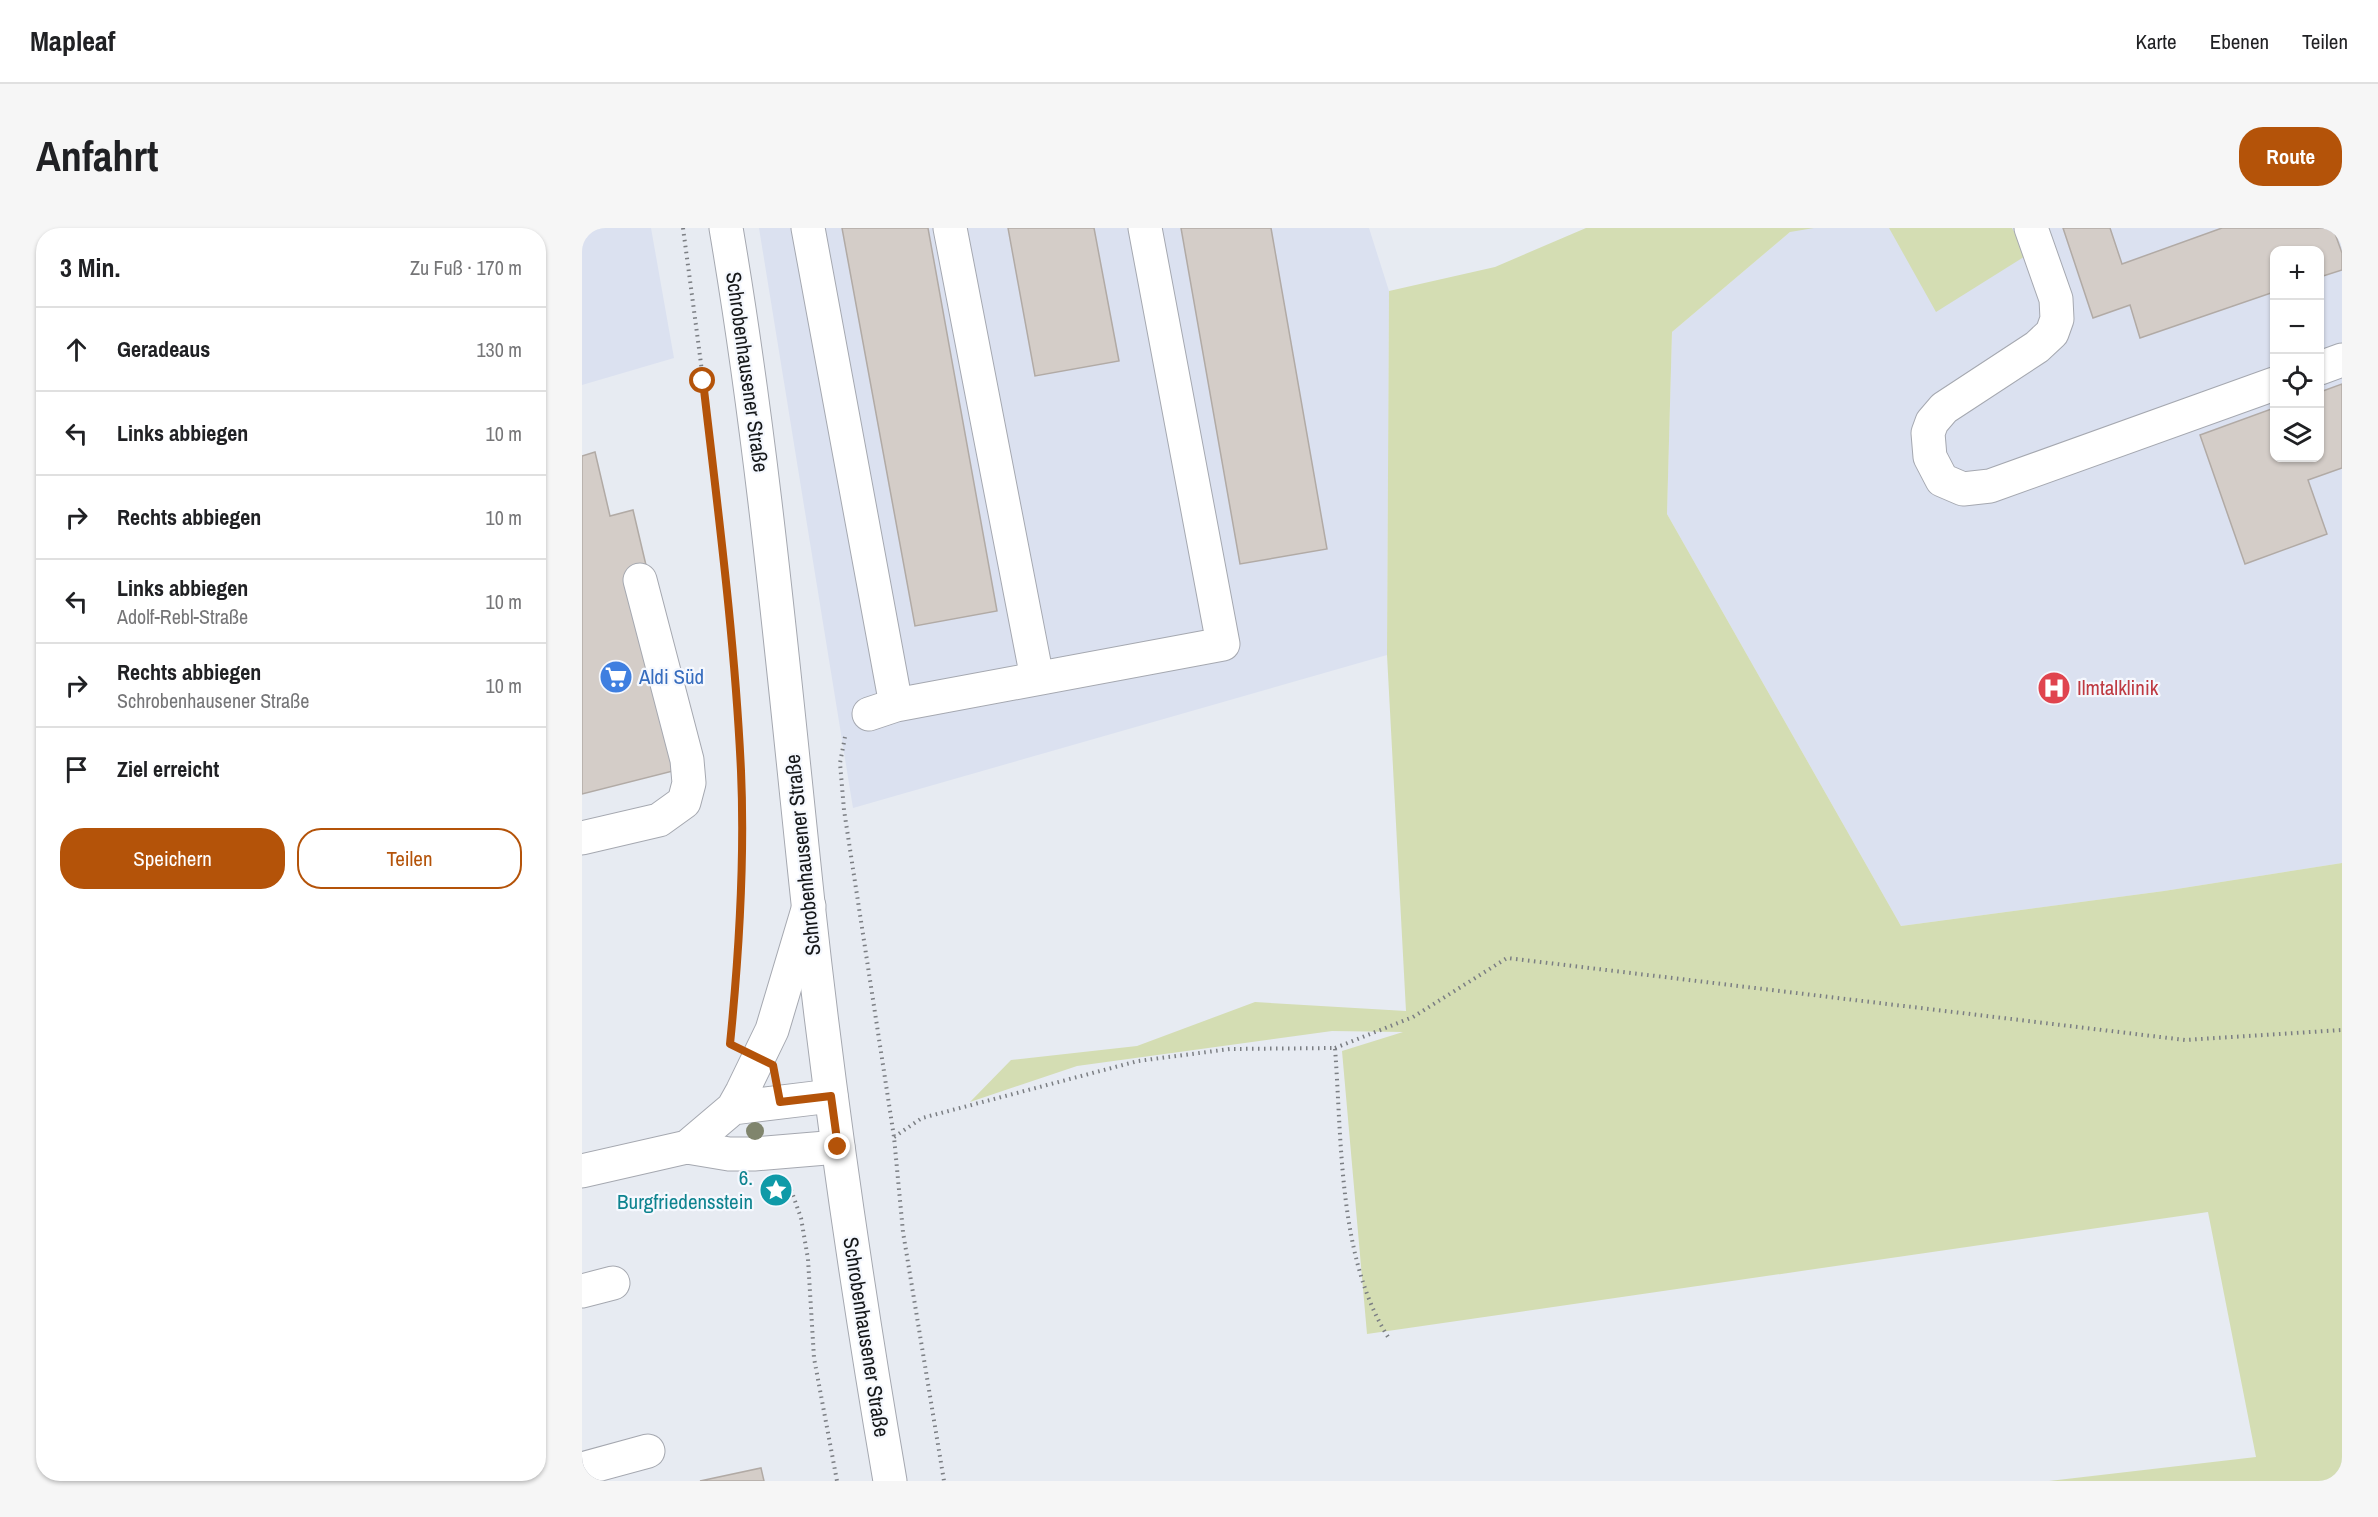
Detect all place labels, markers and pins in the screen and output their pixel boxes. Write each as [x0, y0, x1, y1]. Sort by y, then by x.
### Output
supermarket icon: Aldi Süd [598, 659, 634, 695]
place label: Aldi Süd [638, 662, 704, 691]
hospital icon: Ilmtalklinik [2036, 670, 2072, 706]
place label: Ilmtalklinik [2077, 673, 2159, 702]
place label: 6. Burgfriedensstein [617, 1163, 753, 1216]
place icon: 6. Burgfriedensstein [758, 1172, 794, 1208]

